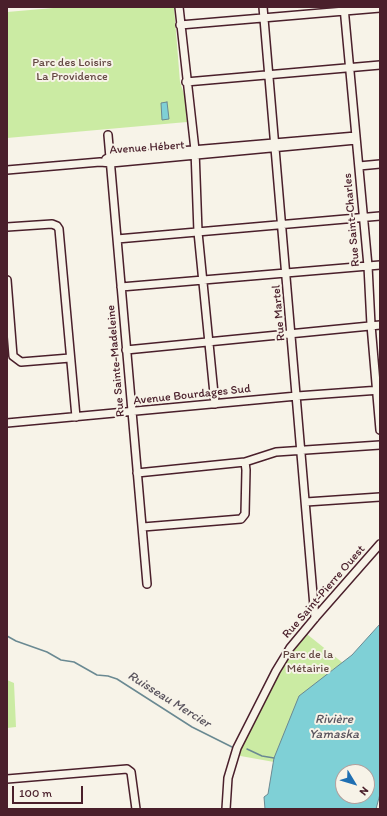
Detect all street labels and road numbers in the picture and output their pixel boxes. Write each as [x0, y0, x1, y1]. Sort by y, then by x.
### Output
street label: Avenue Hébert [109, 138, 185, 158]
street label: Rue Saint-Charles [341, 173, 363, 267]
street label: Rue Martel [269, 284, 289, 342]
street label: Rue Sainte-Madeleine [104, 304, 128, 418]
street label: Avenue Bourdages Sud [133, 382, 251, 408]
street label: Rue Saint-Pierre Ouest [280, 542, 368, 642]

